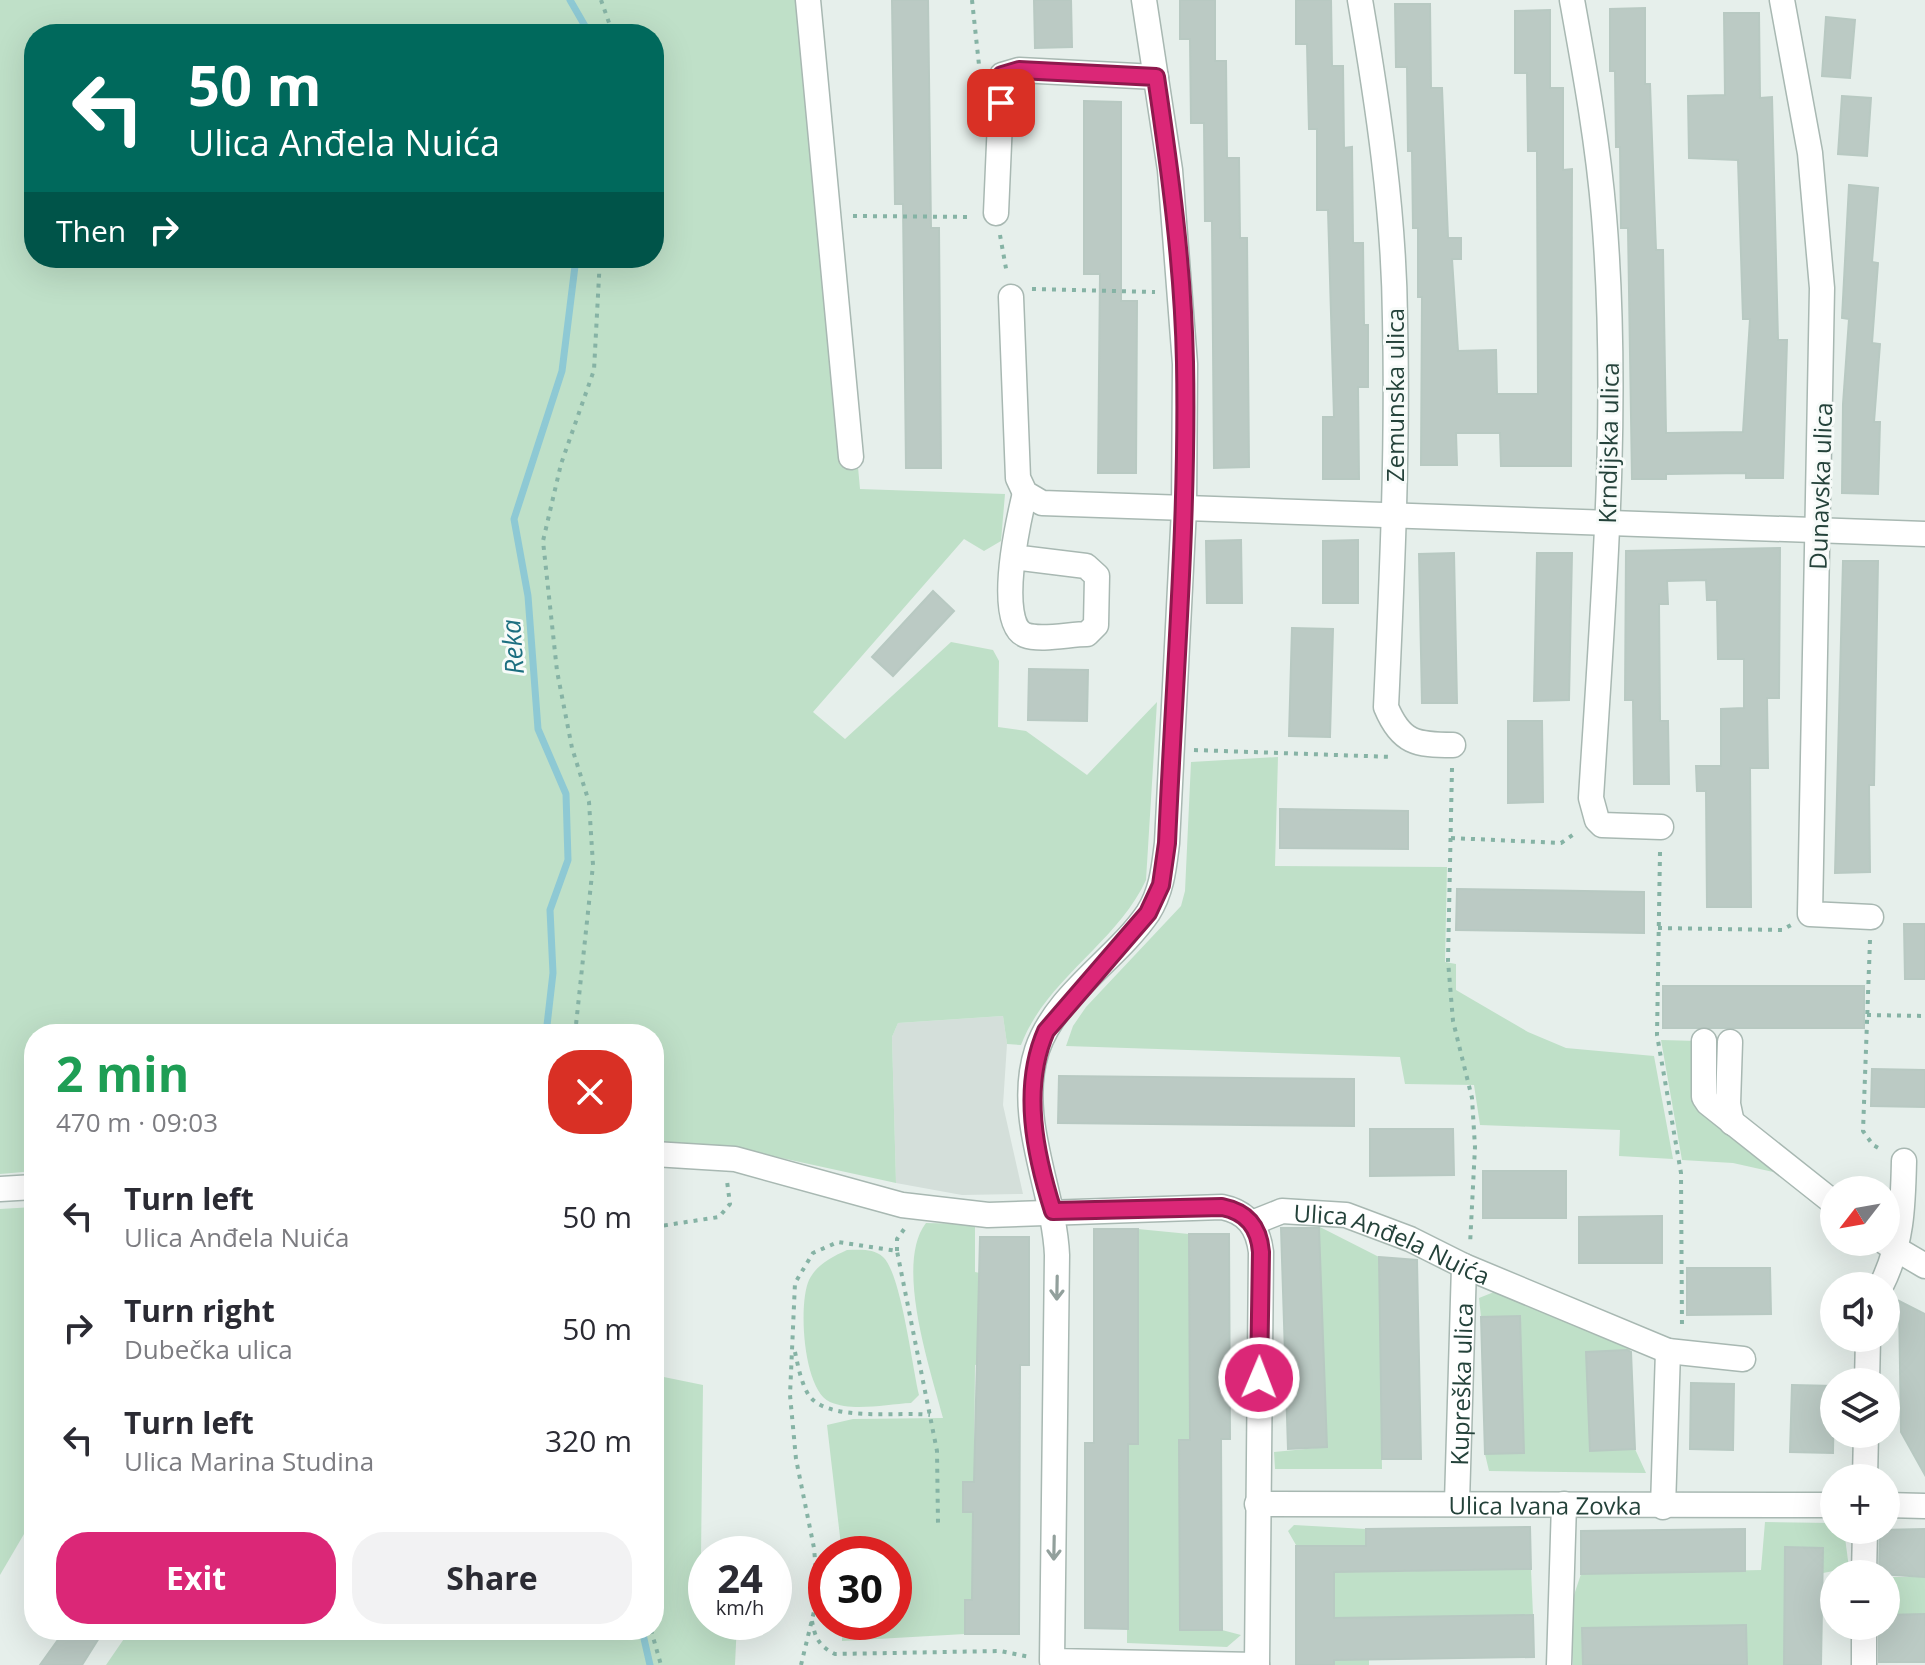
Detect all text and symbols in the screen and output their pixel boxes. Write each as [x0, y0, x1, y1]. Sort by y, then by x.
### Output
text: 50 m [188, 46, 322, 122]
icon: left [56, 56, 160, 160]
pin [967, 69, 1035, 137]
icon: arrive [979, 81, 1023, 125]
text: Ulica Anđela Nuića [188, 118, 500, 167]
icon: right [142, 208, 186, 252]
text: Then [56, 210, 126, 251]
street label: Zemunska ulica [1378, 308, 1411, 482]
street label: Krndijska ulica [1590, 362, 1626, 524]
street label: Dunavska ulica [1801, 402, 1839, 570]
water label: Reka [492, 618, 532, 676]
text: 2 min [56, 1041, 189, 1106]
button: close [548, 1050, 632, 1134]
text: 470 m · 09:03 [56, 1104, 218, 1140]
north arrow [1820, 1176, 1900, 1256]
map controls [1820, 1176, 1900, 1640]
text: Turn left [124, 1178, 254, 1219]
icon: left [56, 1194, 100, 1238]
street label: Ulica Anđela Nuića [1293, 1195, 1495, 1292]
text: 50 m [562, 1196, 632, 1237]
text: Ulica Anđela Nuića [124, 1219, 349, 1255]
button: sound [1820, 1272, 1900, 1352]
one-way arrow [1049, 1274, 1065, 1301]
text: Turn right [124, 1290, 275, 1331]
street label: Kupreška ulica [1442, 1302, 1479, 1466]
icon: right [56, 1306, 100, 1350]
text: 50 m [562, 1308, 632, 1349]
text: Dubečka ulica [124, 1331, 293, 1367]
position arrow [1217, 1336, 1301, 1420]
button: layers [1820, 1368, 1900, 1448]
text: Turn left [124, 1402, 254, 1443]
icon: left [56, 1418, 100, 1462]
text: 320 m [545, 1420, 632, 1461]
text: Ulica Marina Studina [124, 1443, 374, 1479]
button: + [1820, 1464, 1900, 1544]
street label: Ulica Ivana Zovka [1448, 1488, 1642, 1521]
button: Exit [56, 1532, 336, 1624]
button: Share [352, 1532, 632, 1624]
one-way arrow [1046, 1534, 1062, 1561]
speed limit sign: 30 [808, 1536, 912, 1640]
text: 24 [717, 1550, 763, 1605]
button: − [1820, 1560, 1900, 1640]
text: km/h [716, 1594, 764, 1621]

